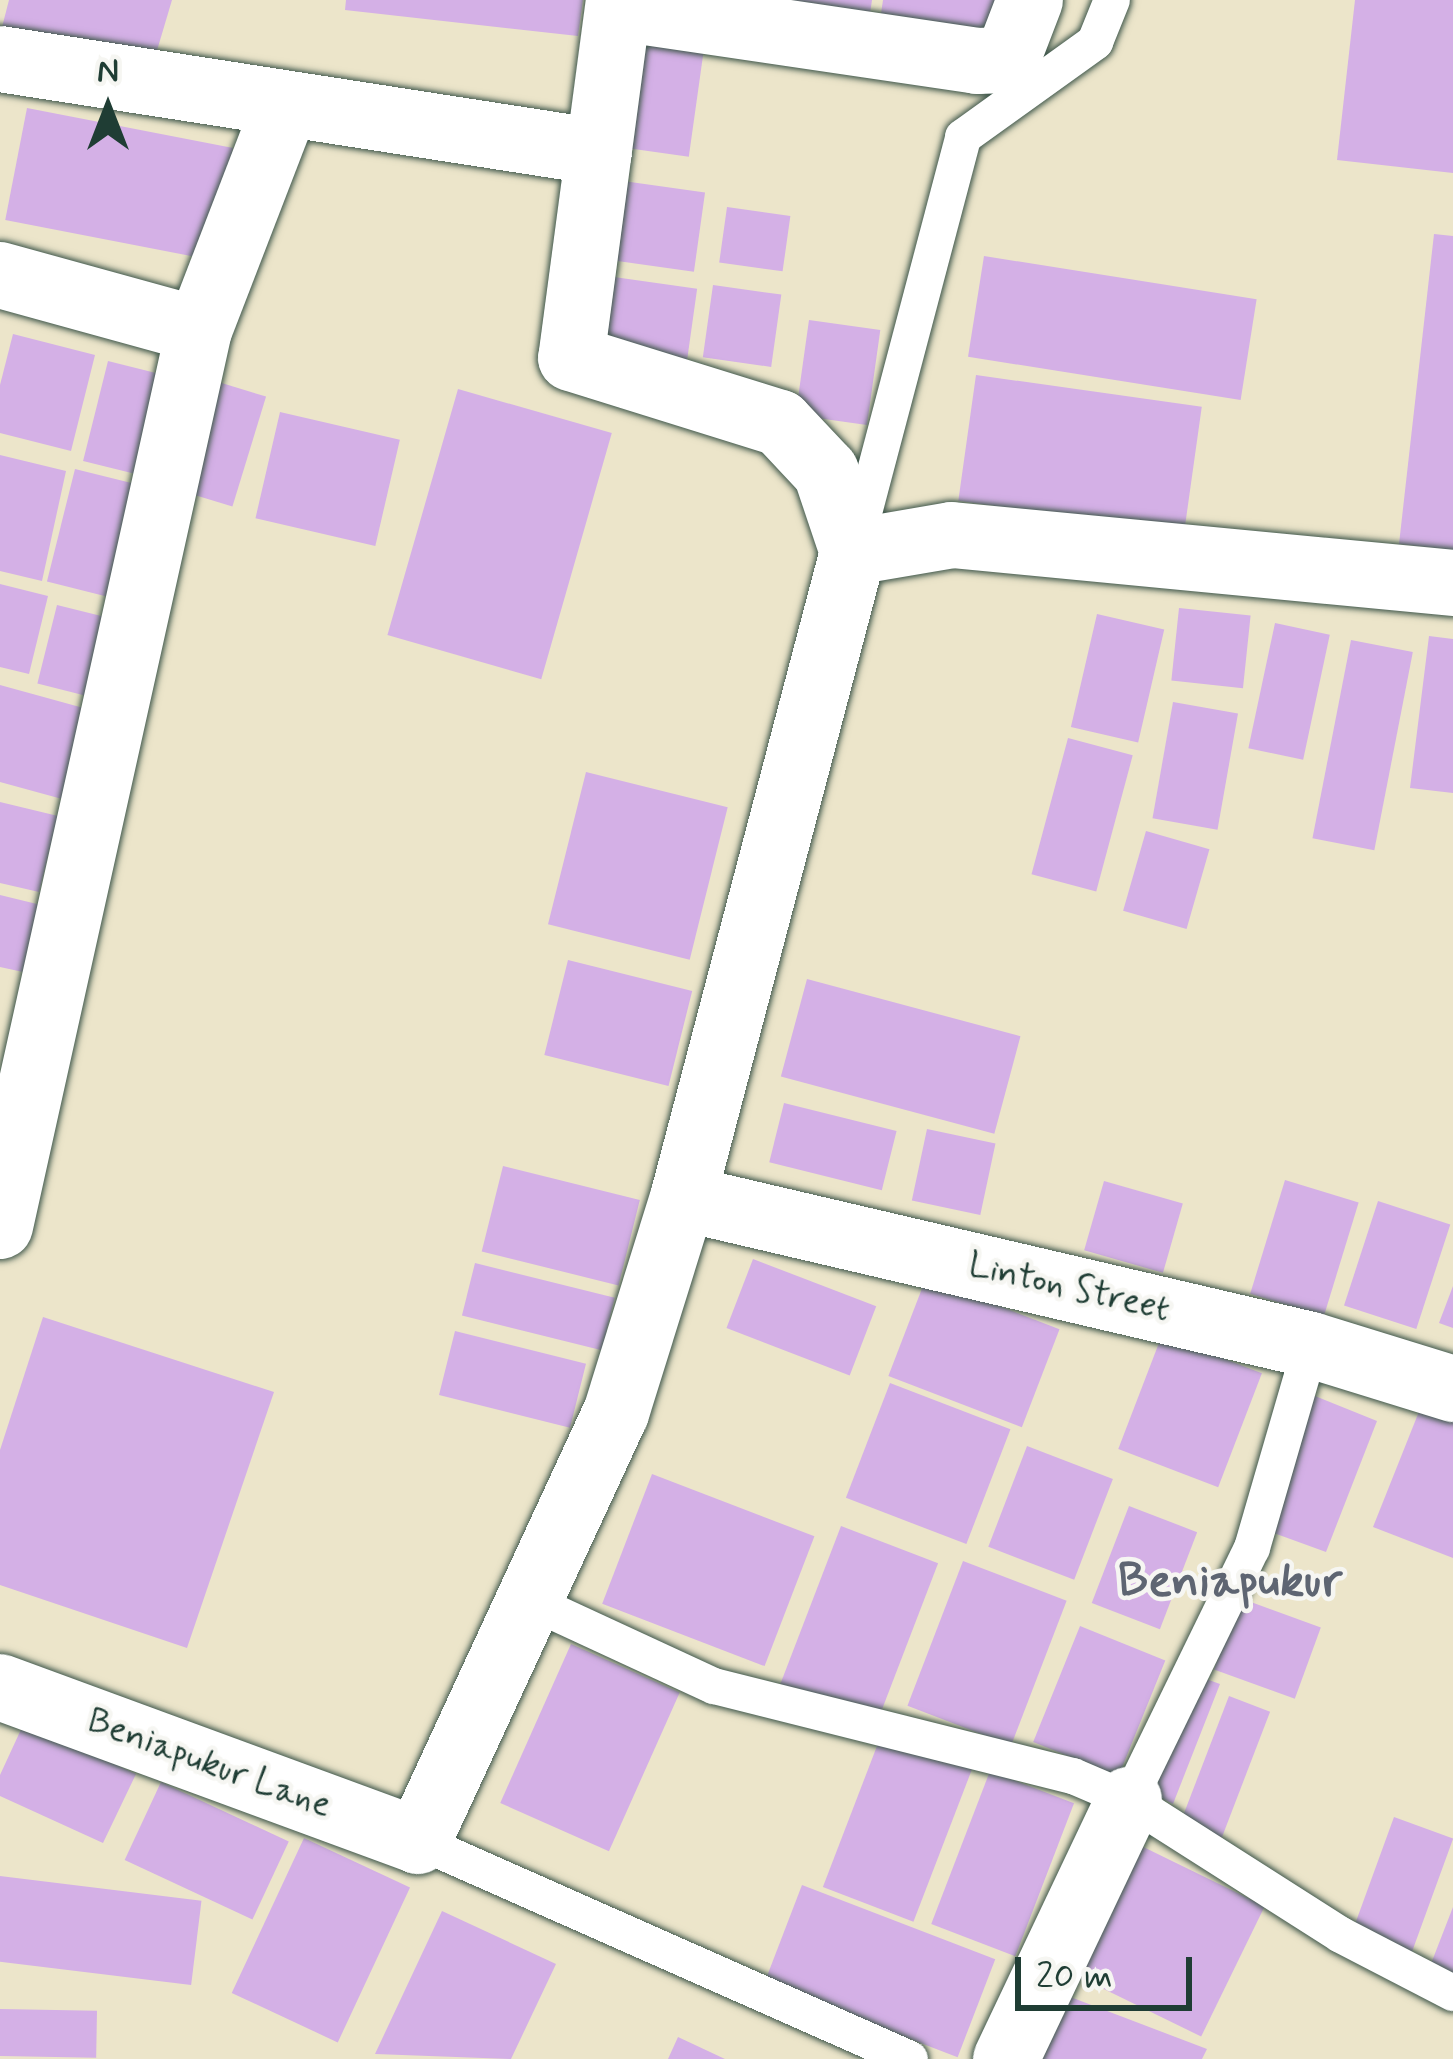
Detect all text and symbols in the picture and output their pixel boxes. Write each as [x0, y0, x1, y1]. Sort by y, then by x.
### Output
north arrow [48, 48, 168, 168]
text: N [97, 50, 119, 94]
street label: Linton Street [961, 1243, 1177, 1333]
district label: Beniapukur [1118, 1553, 1342, 1611]
street label: Beniapukur Lane [82, 1700, 336, 1828]
scale bar [1021, 1933, 1198, 2007]
text: 20 m [1036, 1954, 1113, 2001]

